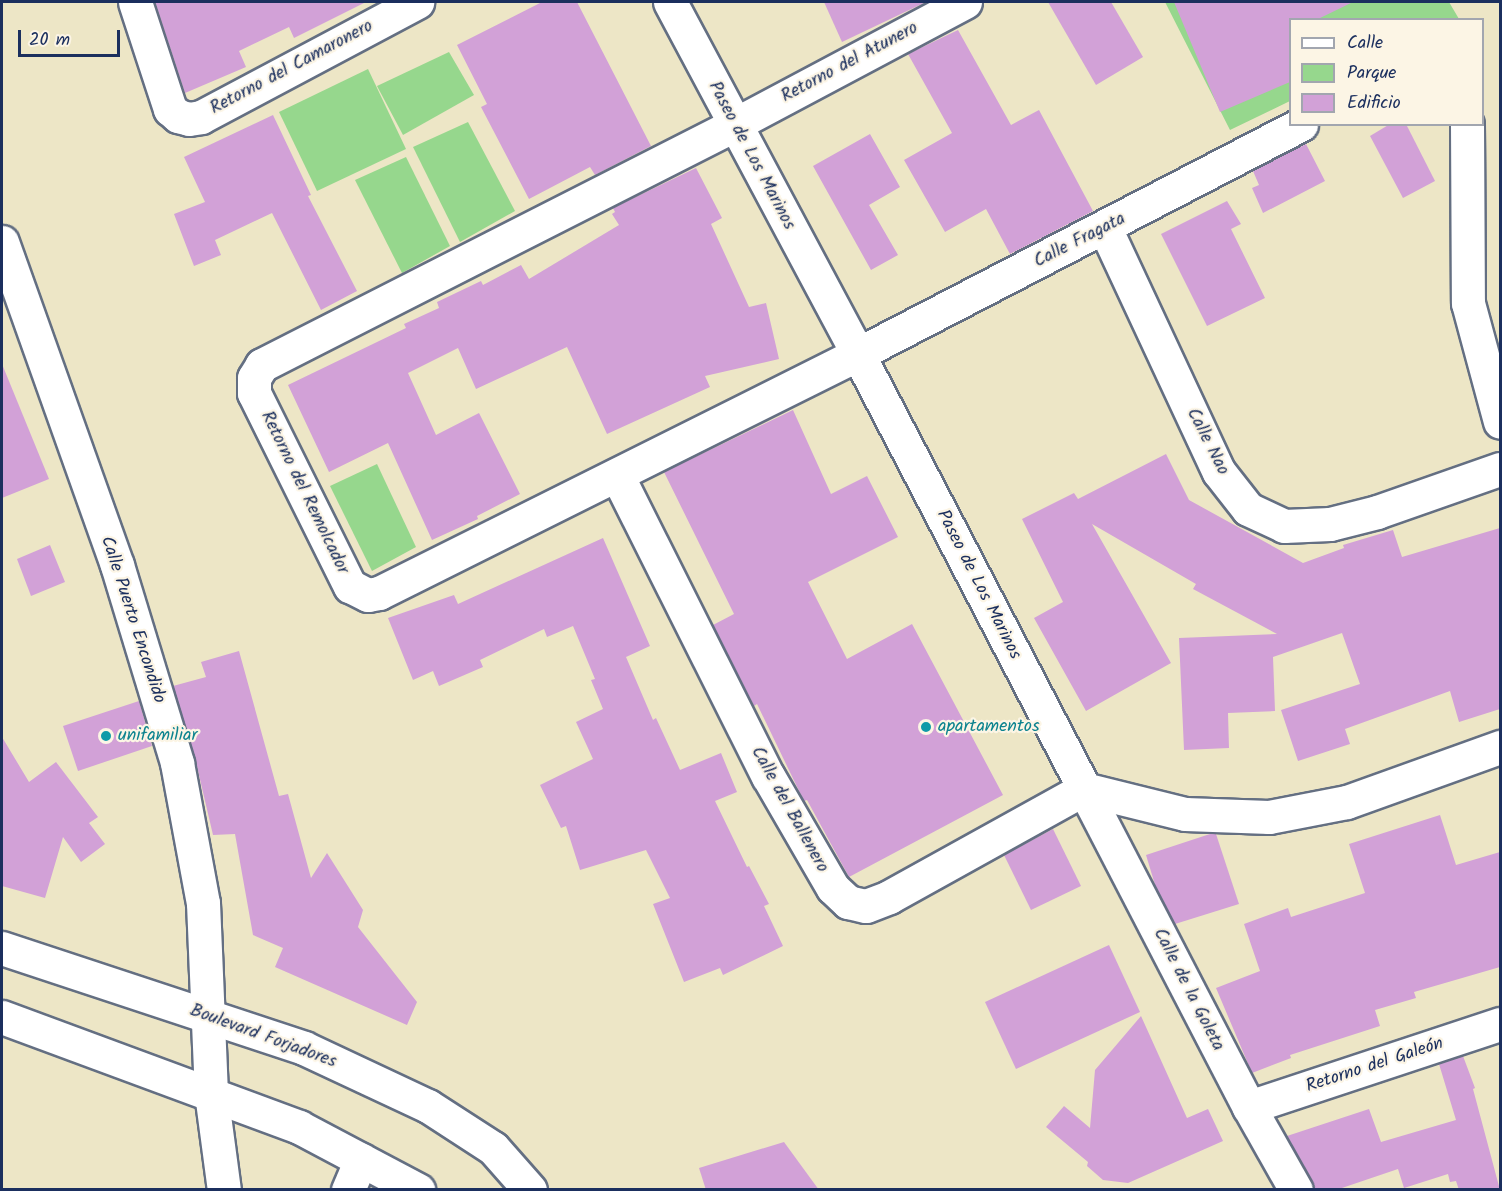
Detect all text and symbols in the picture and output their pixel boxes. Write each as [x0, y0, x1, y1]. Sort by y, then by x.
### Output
street label: Retorno del Camaronero [207, 16, 377, 120]
scale bar [21, 18, 123, 56]
street label: Retorno del Atunero [778, 18, 922, 108]
legend [1289, 18, 1484, 126]
text: 20 m [29, 26, 70, 55]
text: Calle [1347, 29, 1383, 58]
text: Parque [1347, 59, 1396, 88]
street label: Paseo de Los Marinos [703, 78, 799, 234]
text: Edificio [1347, 89, 1401, 118]
street label: Calle Fragata [1031, 209, 1129, 273]
street label: Calle Nao [1181, 405, 1233, 479]
street label: Retorno del Remolcador [255, 408, 353, 578]
street label: Paseo de Los Marinos [931, 507, 1025, 663]
street label: Calle Puerto Encondido [95, 534, 169, 706]
place label: apartamentos [938, 716, 1040, 738]
marker: apartamentos [919, 720, 933, 734]
place label: unifamiliar [118, 725, 197, 747]
marker: unifamiliar [99, 729, 113, 743]
street label: Calle del Ballenero [745, 743, 833, 877]
street label: Calle de la Goleta [1148, 925, 1228, 1055]
street label: Boulevard Forjadores [187, 1000, 339, 1074]
street label: Retorno del Galeón [1304, 1034, 1446, 1098]

